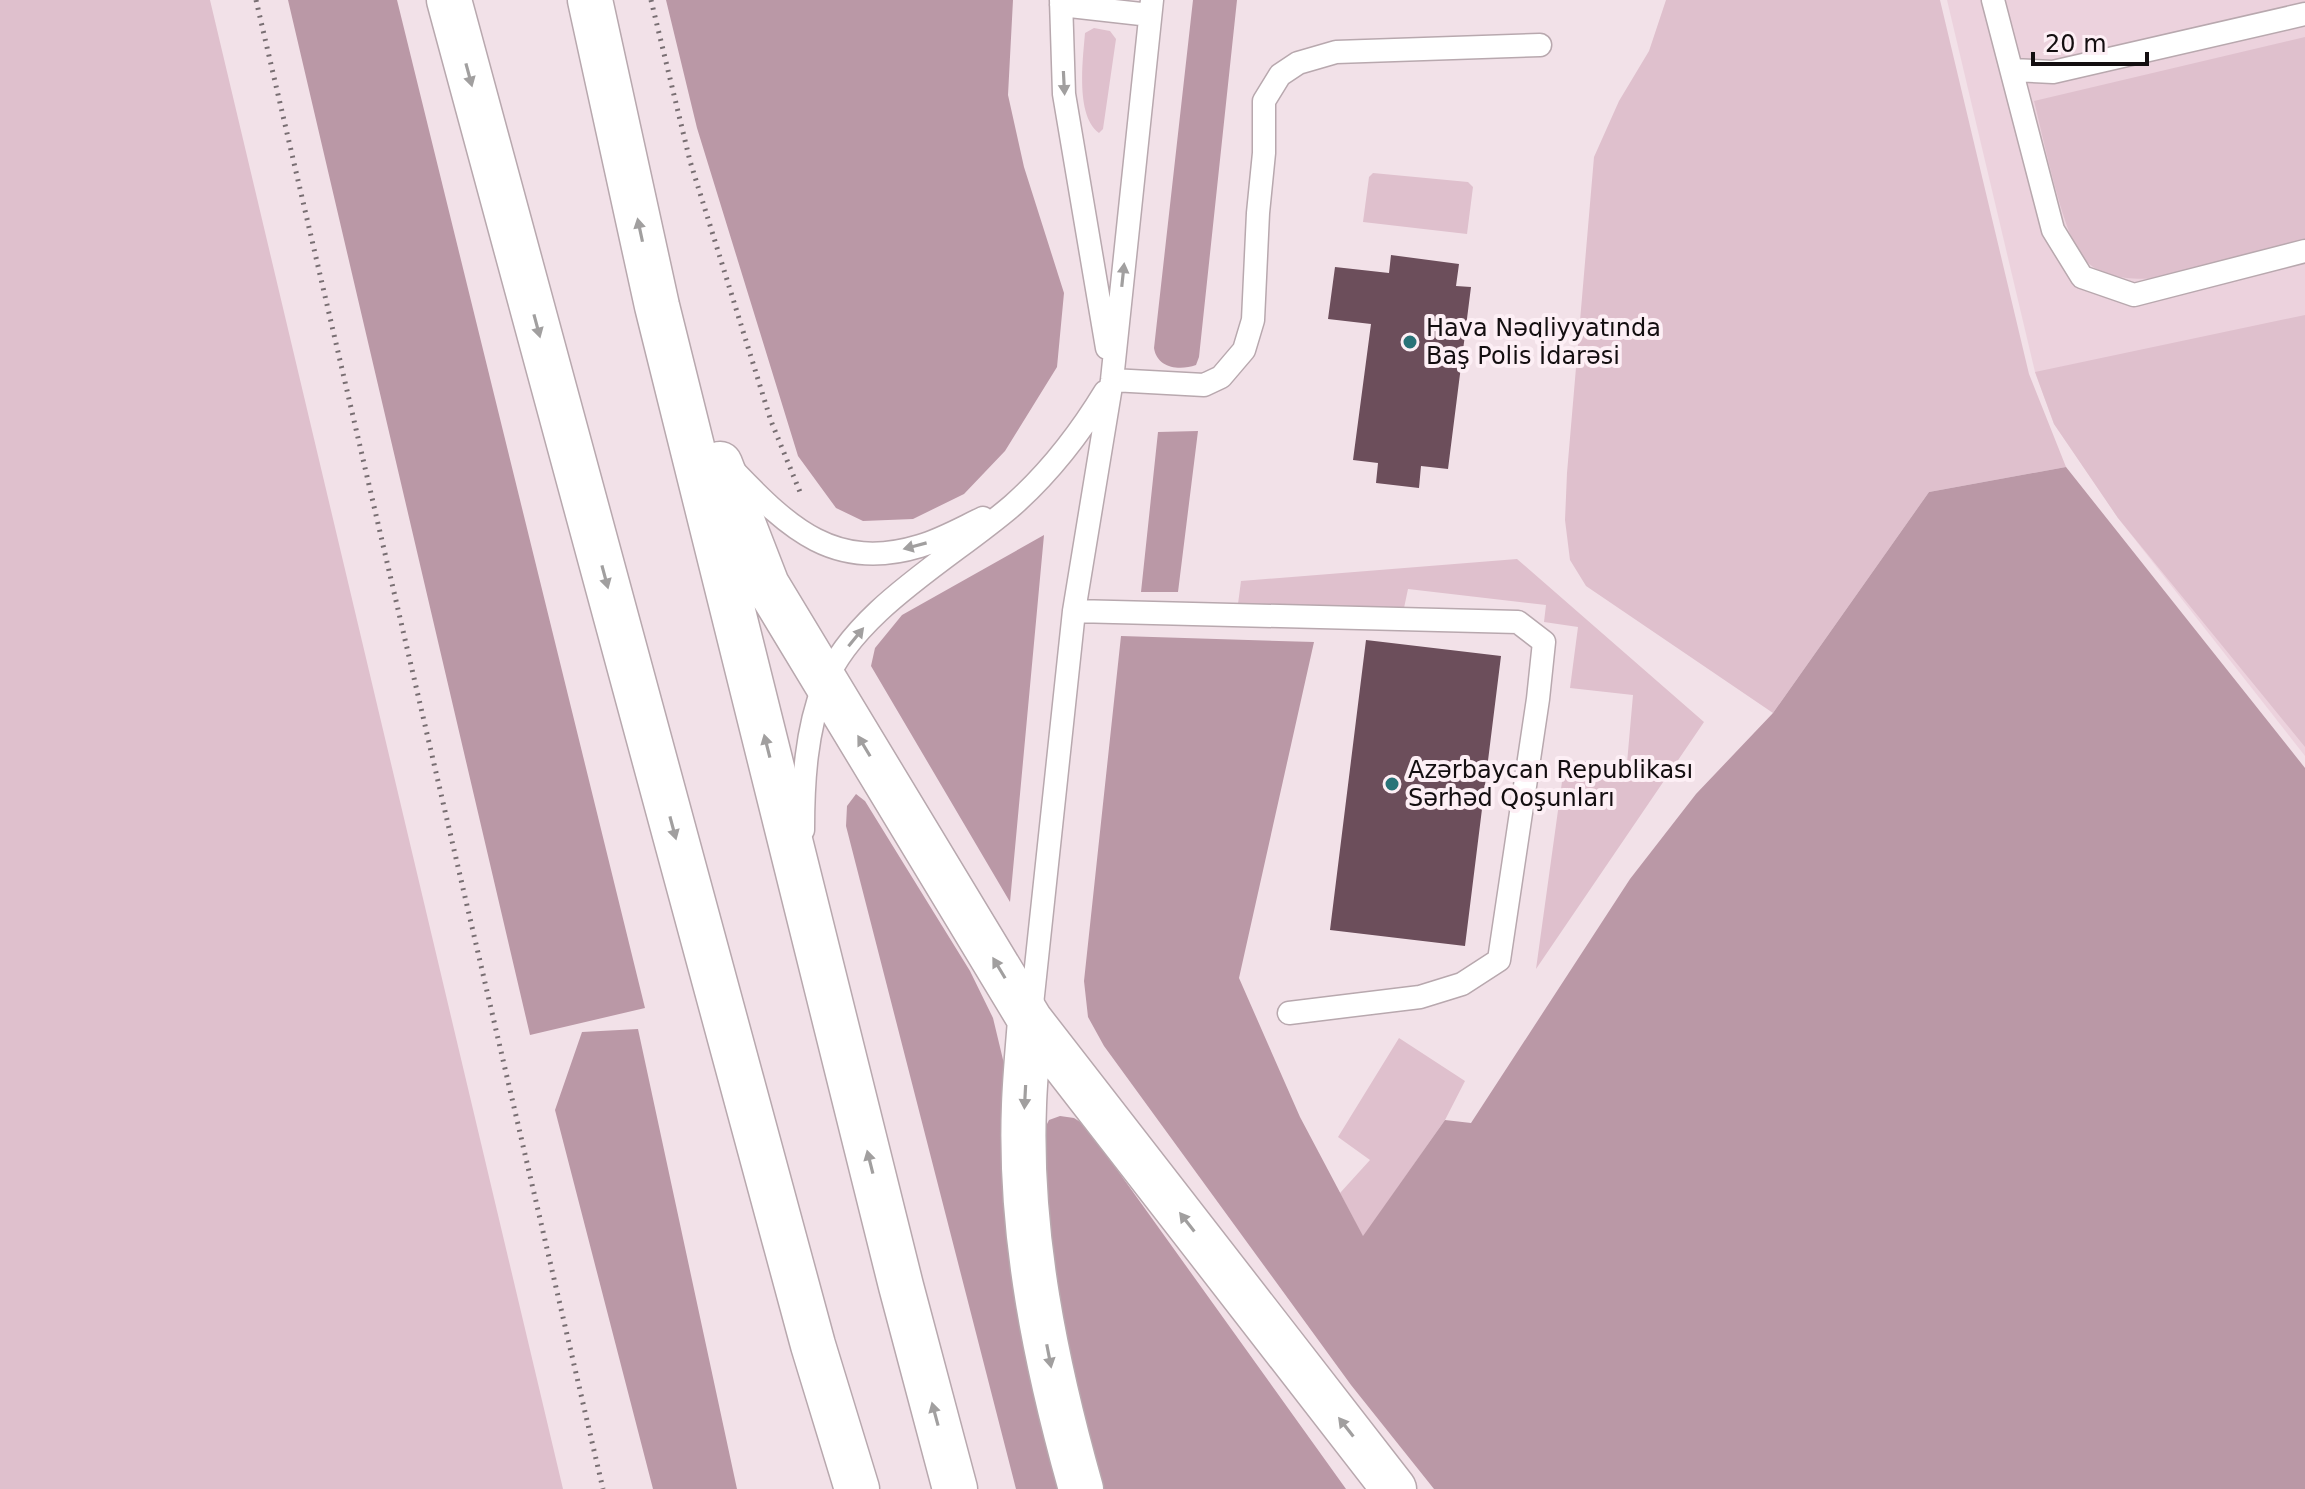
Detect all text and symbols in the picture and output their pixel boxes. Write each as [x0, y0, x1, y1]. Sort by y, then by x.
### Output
scale bar [2033, 16, 2147, 66]
text: 20 m [2045, 30, 2107, 58]
one-way arrow [464, 63, 476, 88]
one-way arrow [1057, 71, 1070, 96]
one-way arrow [633, 217, 646, 242]
one-way arrow [1117, 262, 1130, 287]
one-way arrow [532, 314, 544, 339]
place label: Hava Nəqliyyatında Baş Polis İdarəsi [1426, 314, 1661, 370]
marker: Hava Nəqliyyatında Baş Polis İdarəsi [1401, 333, 1419, 351]
one-way arrow [903, 540, 927, 553]
one-way arrow [599, 566, 612, 590]
one-way arrow [847, 627, 863, 647]
one-way arrow [760, 734, 772, 759]
one-way arrow [857, 735, 871, 757]
place label: Azərbaycan Republikası Sərhəd Qoşunları [1408, 756, 1693, 812]
marker: Azərbaycan Republikası Sərhəd Qoşunları [1383, 775, 1401, 793]
one-way arrow [667, 817, 680, 841]
one-way arrow [992, 957, 1006, 979]
one-way arrow [1018, 1085, 1031, 1110]
one-way arrow [863, 1149, 876, 1174]
one-way arrow [1179, 1212, 1195, 1232]
one-way arrow [1043, 1343, 1055, 1368]
one-way arrow [928, 1401, 940, 1426]
one-way arrow [1338, 1417, 1354, 1437]

